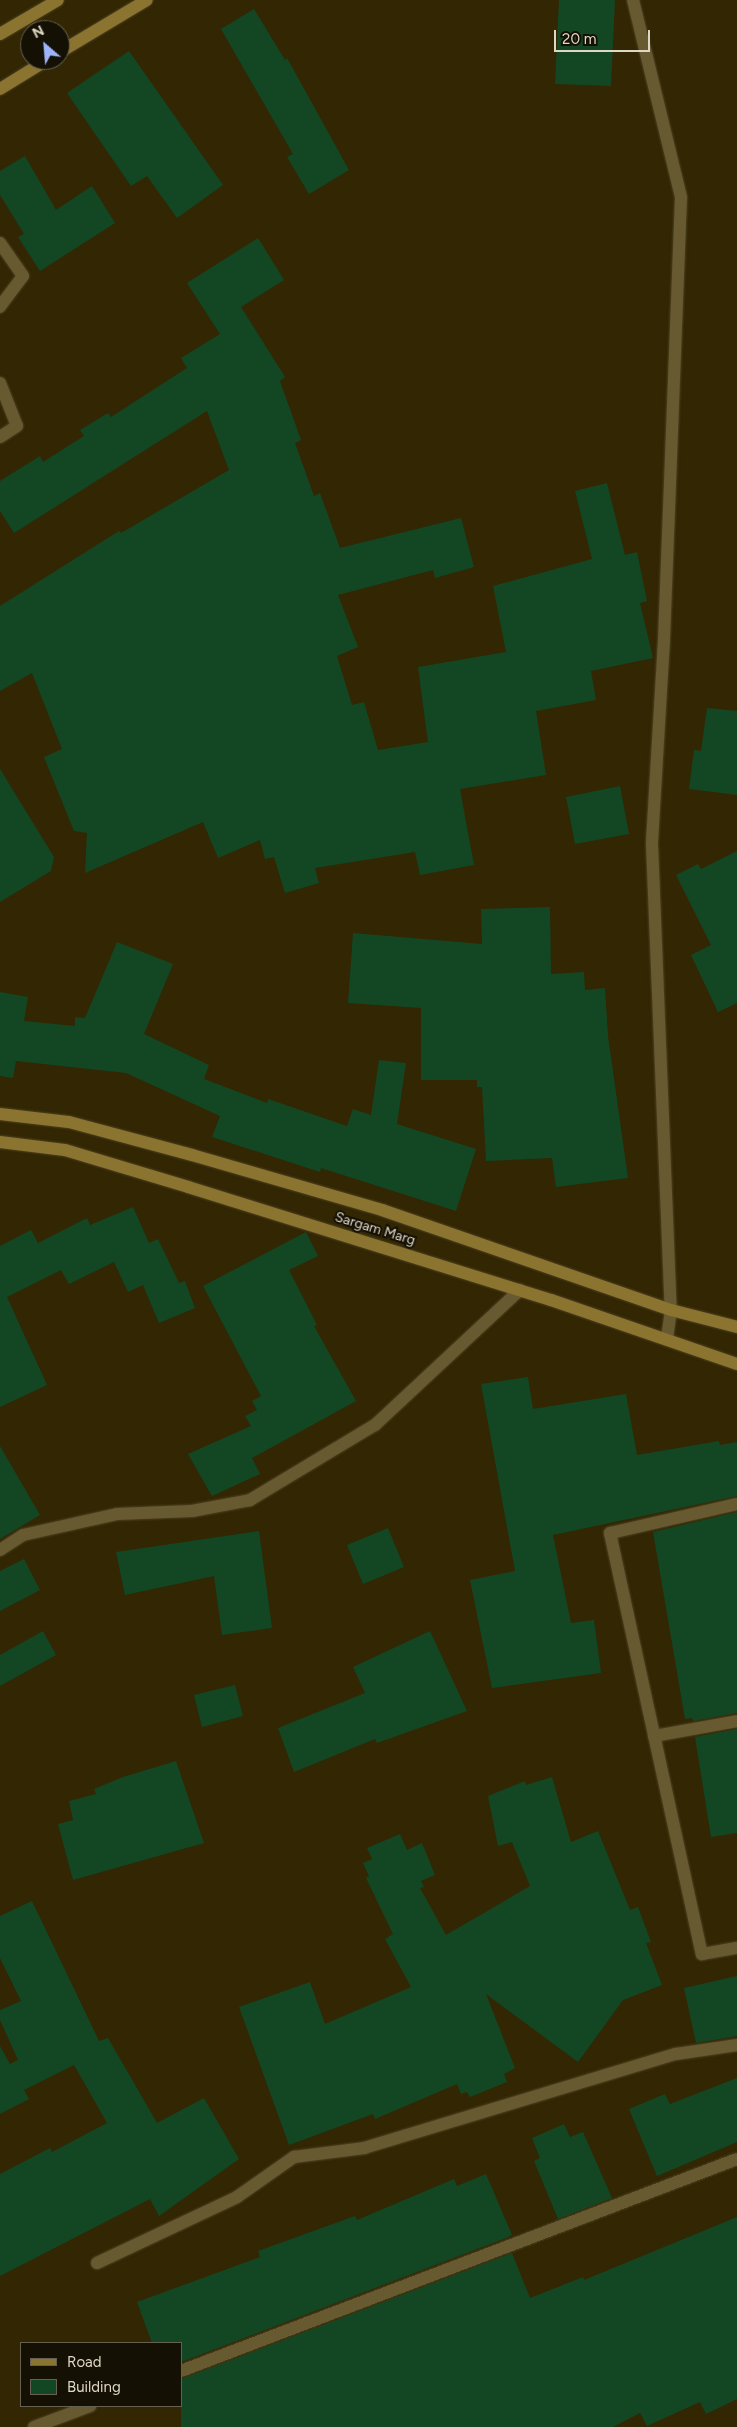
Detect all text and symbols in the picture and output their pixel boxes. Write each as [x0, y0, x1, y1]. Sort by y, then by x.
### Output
north arrow [20, 20, 70, 70]
scale bar [557, 20, 653, 52]
text: N [30, 22, 47, 42]
text: 20 m [562, 30, 596, 48]
street label: Sargam Marg [333, 1209, 417, 1249]
legend [20, 2342, 182, 2407]
text: Road [67, 2353, 102, 2371]
text: Building [67, 2378, 121, 2396]

